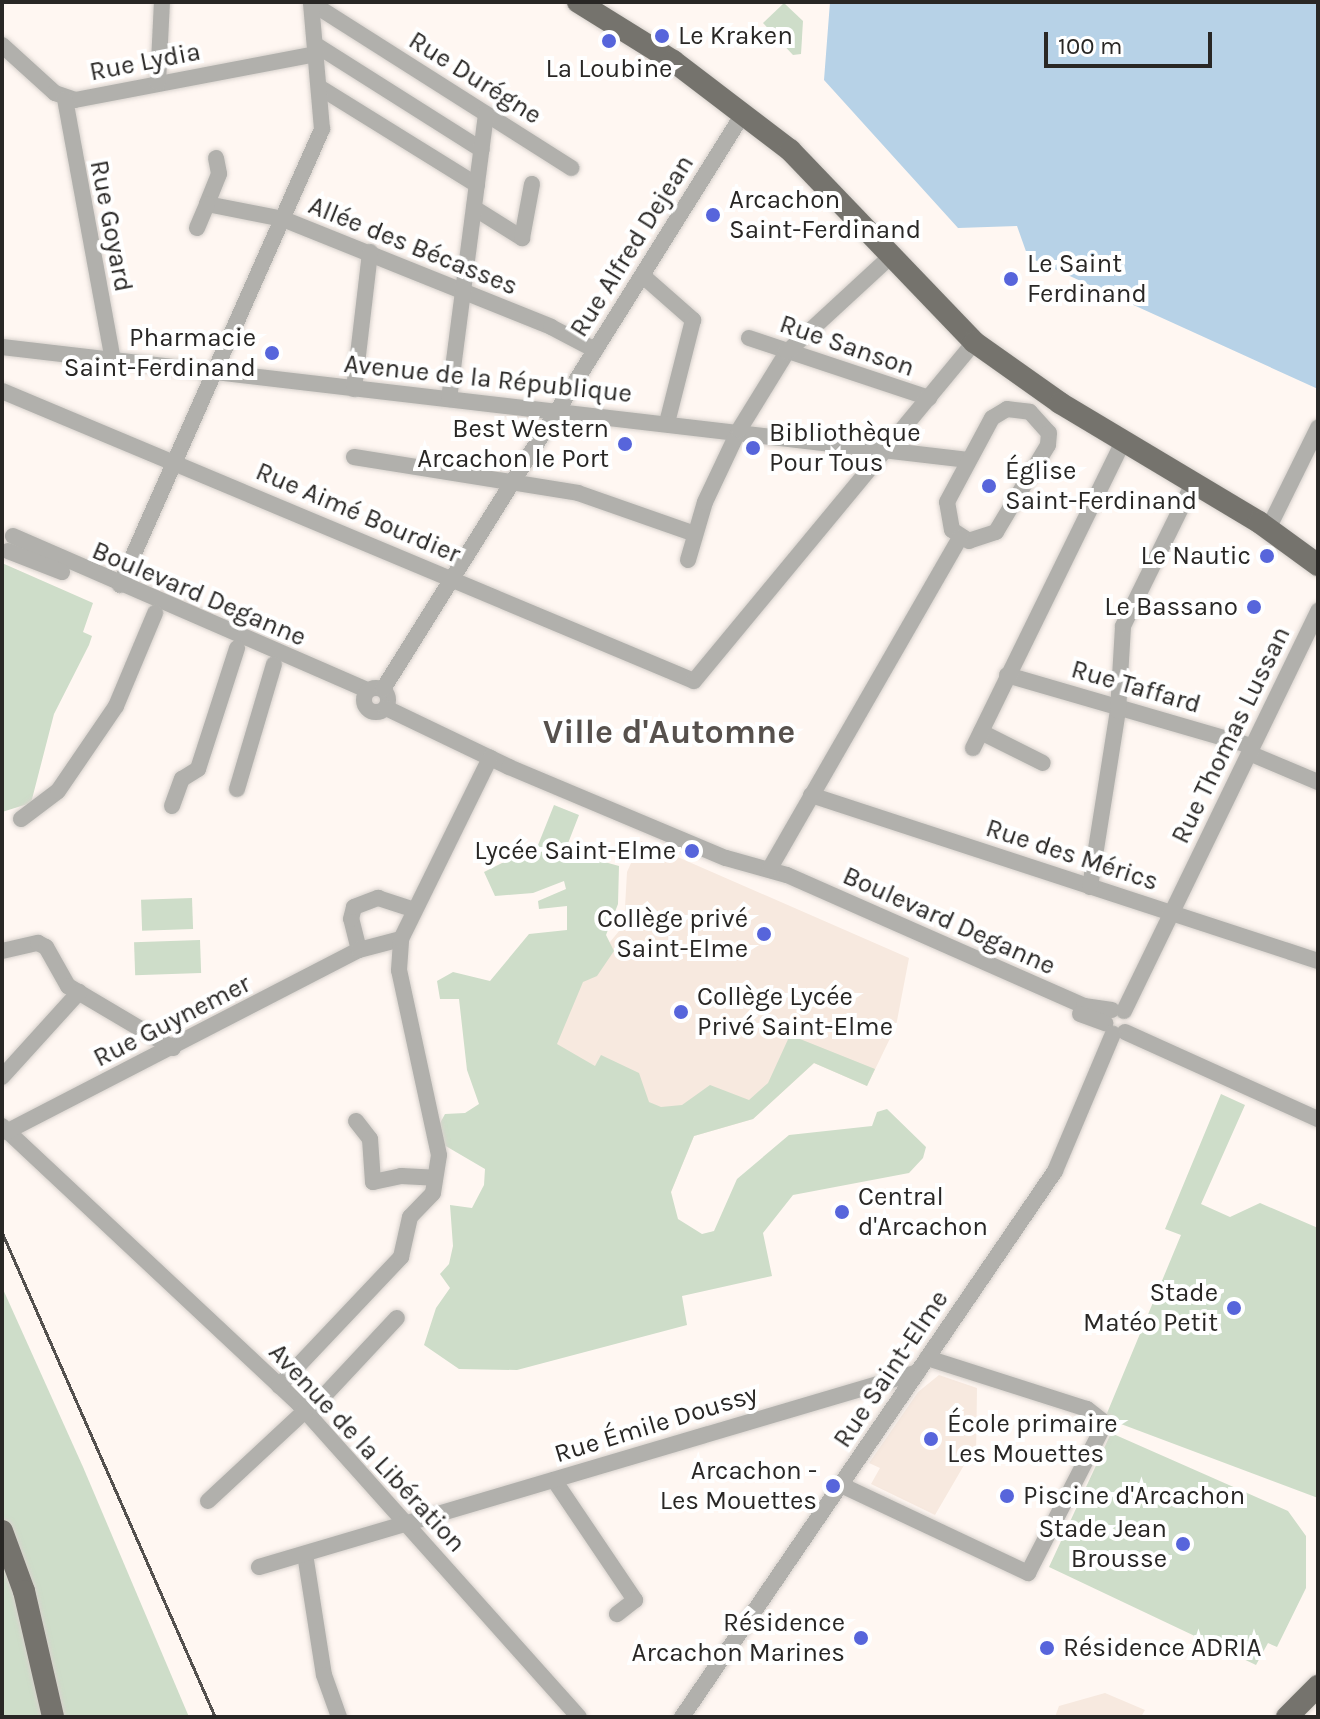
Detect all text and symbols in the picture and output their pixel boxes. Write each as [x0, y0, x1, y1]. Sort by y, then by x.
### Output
scale bar [1048, 16, 1216, 66]
place label: Le Kraken [678, 20, 793, 52]
street label: Rue Durégne [403, 25, 547, 131]
marker: Le Kraken [653, 27, 671, 45]
marker: La Loubine [600, 32, 618, 50]
text: 100 m [1058, 32, 1123, 60]
street label: Rue Lydia [87, 36, 203, 88]
place label: La Loubine [546, 53, 672, 85]
street label: Rue Alfred Dejean [563, 149, 701, 343]
street label: Rue Goyard [83, 158, 139, 294]
place label: Arcachon Saint-Ferdinand [729, 184, 921, 246]
street label: Allée des Bécasses [304, 190, 522, 302]
marker: Arcachon Saint-Ferdinand [704, 206, 722, 224]
place label: Le Saint Ferdinand [1027, 248, 1147, 310]
marker: Le Saint Ferdinand [1002, 270, 1020, 288]
street label: Rue Sanson [776, 308, 918, 384]
place label: Pharmacie Saint-Ferdinand [64, 322, 256, 384]
marker: Pharmacie Saint-Ferdinand [263, 344, 281, 362]
street label: Avenue de la République [342, 348, 634, 410]
place label: Best Western Arcachon le Port [417, 413, 609, 474]
place label: Bibliothèque Pour Tous [769, 417, 921, 478]
marker: Best Western Arcachon le Port [616, 435, 634, 453]
marker: Bibliothèque Pour Tous [744, 439, 762, 457]
place label: Église Saint-Ferdinand [1005, 455, 1197, 516]
street label: Rue Aimé Bourdier [251, 456, 465, 570]
marker: Église Saint-Ferdinand [980, 477, 998, 495]
street label: Boulevard Deganne [87, 535, 311, 653]
place label: Le Nautic [1141, 540, 1251, 572]
marker: Le Nautic [1258, 547, 1276, 565]
place label: Le Bassano [1104, 591, 1238, 623]
marker: Le Bassano [1245, 598, 1263, 616]
street label: Rue Thomas Lussan [1165, 621, 1297, 849]
street label: Rue Taffard [1068, 654, 1204, 720]
district label: Ville d'Automne [543, 713, 795, 753]
street label: Rue des Mérics [982, 812, 1162, 898]
place label: Lycée Saint-Elme [474, 835, 676, 867]
marker: Lycée Saint-Elme [683, 842, 701, 860]
street label: Boulevard Deganne [838, 860, 1060, 982]
place label: Collège privé Saint-Elme [597, 903, 748, 964]
marker: Collège privé Saint-Elme [755, 925, 773, 943]
street label: Rue Guynemer [88, 968, 256, 1074]
place label: Collège Lycée Privé Saint-Elme [697, 981, 893, 1042]
marker: Collège Lycée Privé Saint-Elme [672, 1003, 690, 1021]
place label: Central d'Arcachon [858, 1181, 988, 1242]
marker: Central d'Arcachon [833, 1203, 851, 1221]
place label: Stade Matéo Petit [1083, 1277, 1218, 1338]
street label: Rue Saint-Elme [827, 1284, 955, 1454]
marker: Stade Matéo Petit [1225, 1299, 1243, 1317]
street label: Avenue de la Libération [262, 1337, 472, 1559]
street label: Rue Émile Doussy [551, 1378, 761, 1470]
place label: École primaire Les Mouettes [947, 1408, 1118, 1470]
marker: École primaire Les Mouettes [922, 1430, 940, 1448]
place label: Arcachon - Les Mouettes [660, 1455, 817, 1516]
marker: Arcachon - Les Mouettes [824, 1477, 842, 1495]
place label: Piscine d'Arcachon [1023, 1480, 1245, 1512]
marker: Piscine d'Arcachon [998, 1487, 1016, 1505]
place label: Stade Jean Brousse [1038, 1513, 1167, 1574]
marker: Stade Jean Brousse [1174, 1535, 1192, 1553]
place label: Résidence Arcachon Marines [632, 1607, 845, 1668]
marker: Résidence Arcachon Marines [852, 1629, 870, 1647]
place label: Résidence ADRIA [1063, 1632, 1261, 1664]
marker: Résidence ADRIA [1038, 1639, 1056, 1657]

